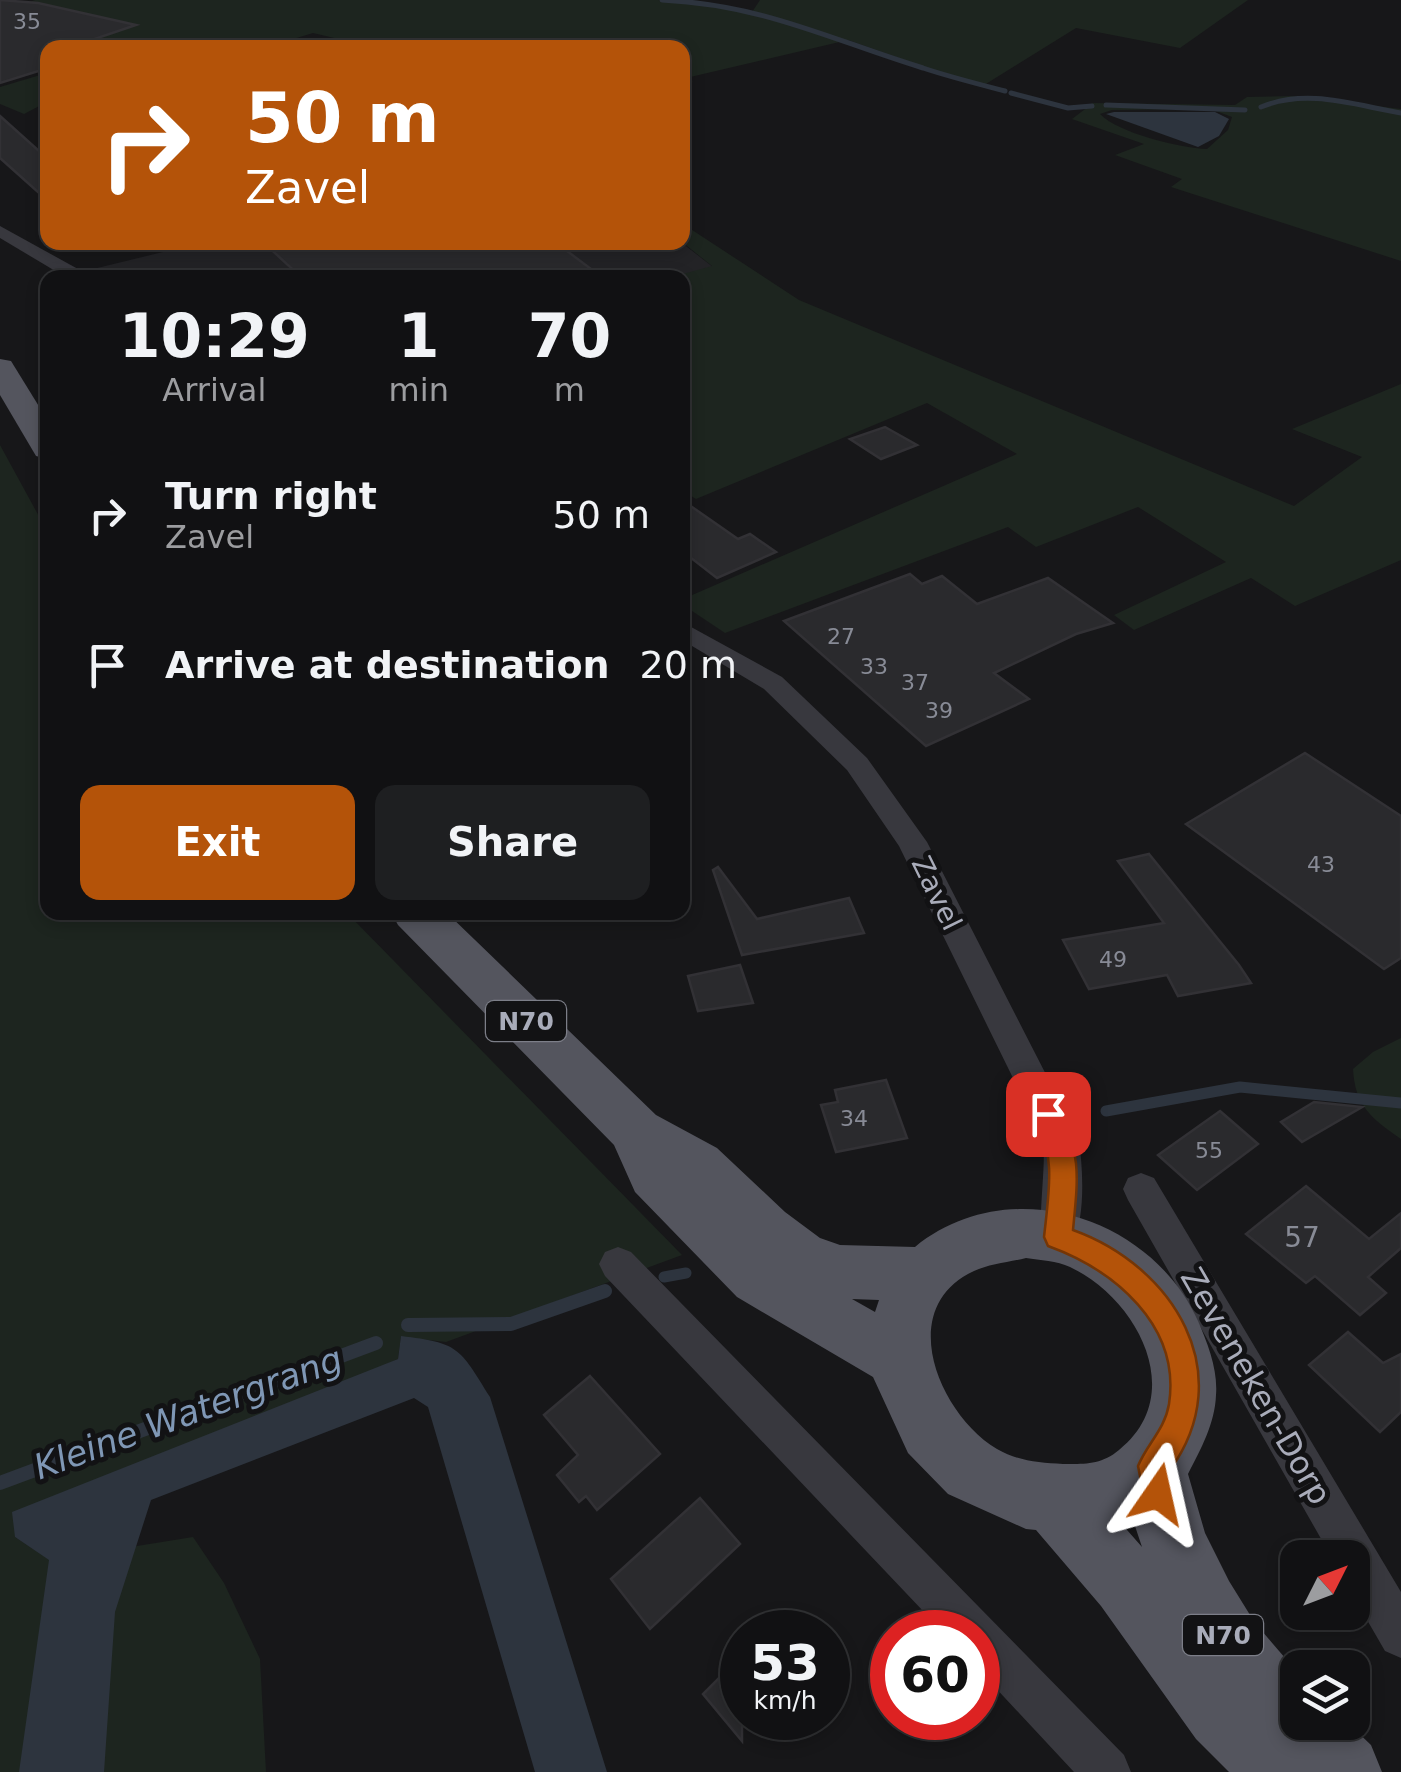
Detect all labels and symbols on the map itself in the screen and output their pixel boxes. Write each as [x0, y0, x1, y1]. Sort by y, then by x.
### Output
house number: 35 [13, 9, 41, 34]
house number: 27 [827, 624, 855, 649]
house number: 33 [860, 654, 888, 679]
house number: 37 [901, 670, 929, 695]
house number: 39 [925, 698, 953, 723]
street label: Zavel [905, 851, 968, 935]
house number: 43 [1307, 852, 1335, 877]
house number: 49 [1099, 947, 1127, 972]
road number: N70 [486, 1001, 566, 1041]
pin [1006, 1072, 1091, 1157]
house number: 34 [840, 1106, 868, 1131]
house number: 55 [1195, 1138, 1223, 1163]
house number: 57 [1284, 1221, 1320, 1254]
street label: Zeveneken-Dorp [1173, 1261, 1339, 1511]
water label: Kleine Watergrang [28, 1339, 348, 1487]
position arrow [1106, 1442, 1210, 1546]
north arrow [1280, 1540, 1370, 1630]
speed limit sign: 60 [870, 1610, 1000, 1740]
road number: N70 [1183, 1615, 1263, 1655]

